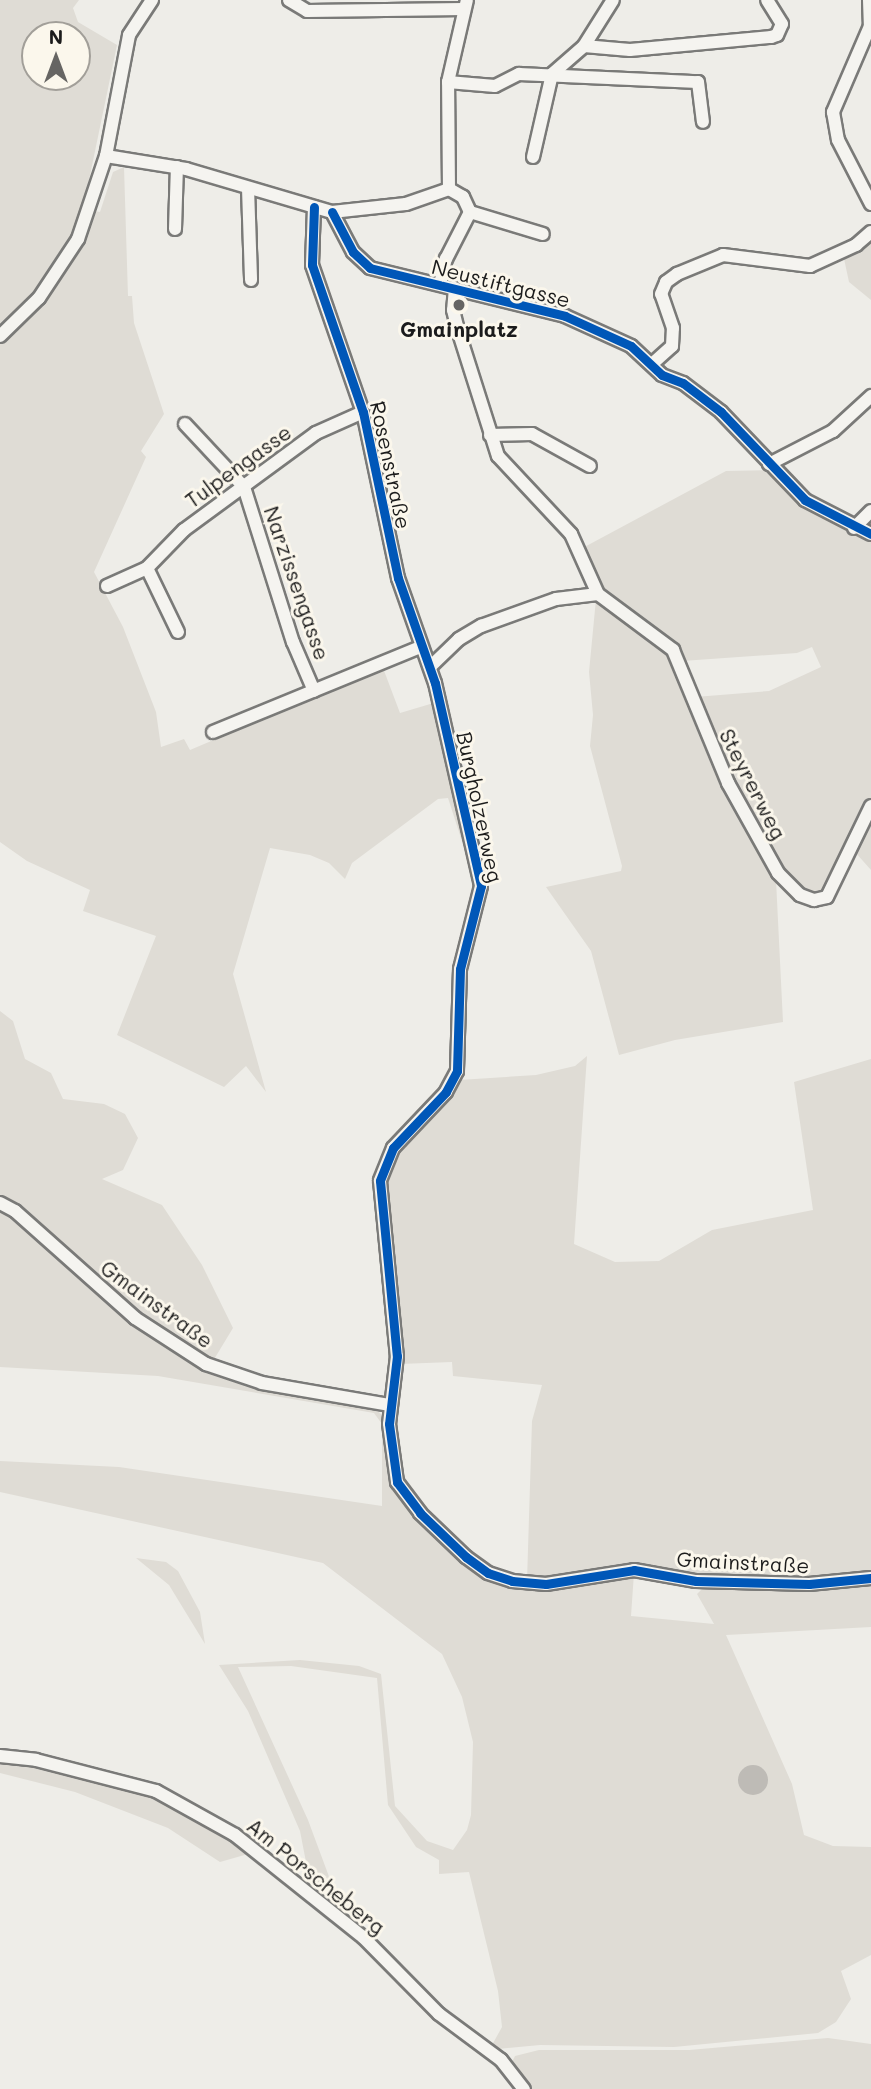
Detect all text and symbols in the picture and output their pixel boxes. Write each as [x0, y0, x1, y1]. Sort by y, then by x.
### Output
north arrow [21, 21, 91, 91]
text: N [49, 24, 63, 49]
street label: Neustiftgasse [429, 254, 573, 312]
marker: Gmainplatz [451, 297, 467, 313]
place label: Gmainplatz [400, 316, 518, 342]
street label: Rosenstraße [365, 399, 417, 531]
street label: Tulpengasse [180, 419, 296, 513]
street label: Narzissengasse [259, 503, 335, 663]
street label: Steyrerweg [714, 725, 792, 843]
street label: Burgholzerweg [452, 729, 508, 885]
street label: Gmainstraße [96, 1255, 218, 1353]
street label: Gmainstraße [676, 1546, 810, 1578]
street label: Am Porscheberg [242, 1813, 390, 1939]

